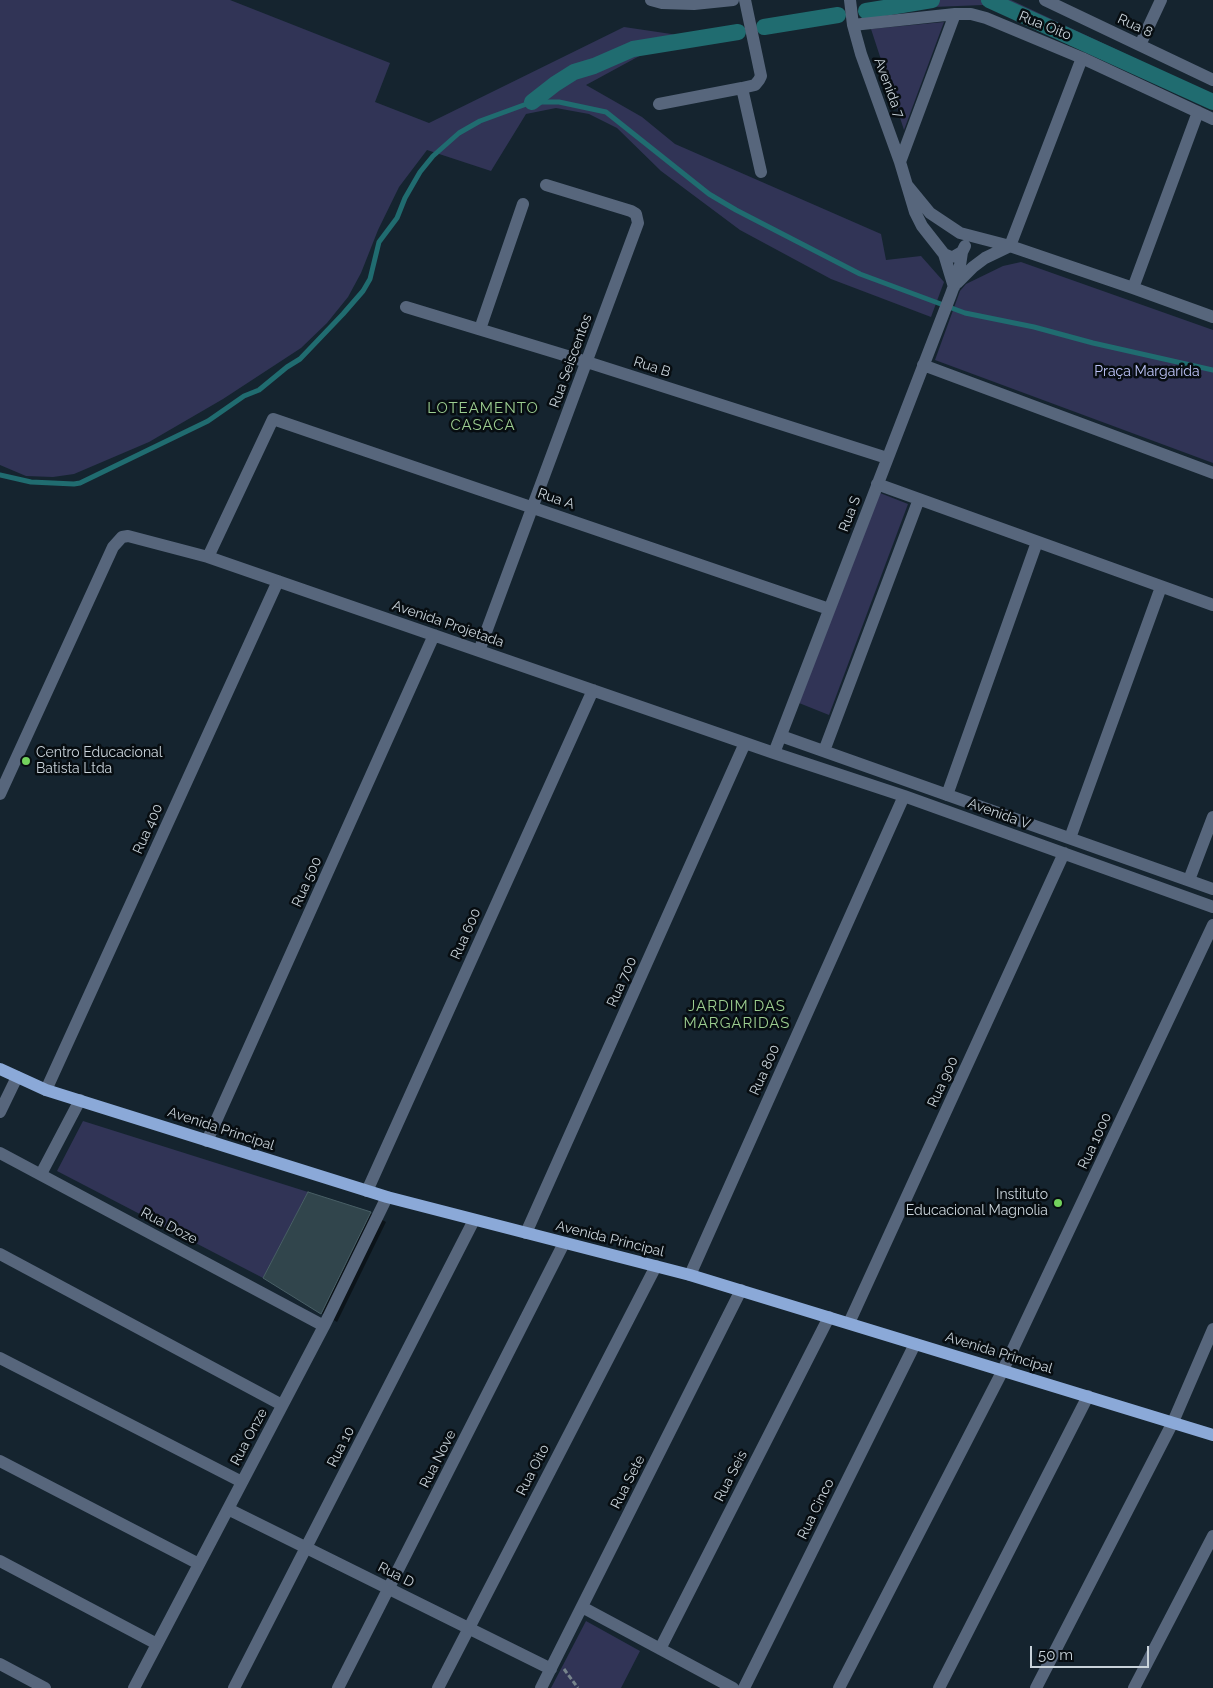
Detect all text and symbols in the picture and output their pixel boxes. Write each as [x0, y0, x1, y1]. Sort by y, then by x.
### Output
street label: Rua Oito [1016, 8, 1074, 44]
street label: Rua 8 [1115, 11, 1155, 41]
street label: Avenida 7 [870, 56, 908, 120]
street label: Rua Seiscentos [546, 312, 596, 410]
street label: Rua B [631, 353, 673, 381]
park label: Praça Margarida [1094, 364, 1200, 380]
district label: LOTEAMENTO CASACA [426, 399, 540, 434]
street label: Rua A [535, 485, 577, 513]
street label: Rua S [836, 494, 864, 534]
street label: Avenida Projetada [390, 597, 506, 651]
place label: Centro Educacional Batista Ltda [36, 745, 163, 778]
marker: Centro Educacional Batista Ltda [20, 755, 32, 767]
street label: Avenida V [966, 795, 1032, 833]
street label: Rua 400 [129, 801, 167, 857]
street label: Rua 500 [288, 854, 326, 910]
street label: Rua 600 [447, 906, 485, 962]
street label: Rua 700 [604, 954, 640, 1010]
district label: JARDIM DAS MARGARIDAS [682, 997, 792, 1032]
street label: Rua 800 [746, 1042, 784, 1098]
street label: Rua 900 [924, 1054, 962, 1110]
street label: Avenida Principal [166, 1104, 276, 1154]
street label: Rua 1000 [1075, 1110, 1115, 1172]
place label: Instituto Educacional Magnolia [906, 1187, 1048, 1220]
marker: Instituto Educacional Magnolia [1052, 1197, 1064, 1209]
street label: Rua Doze [138, 1204, 200, 1248]
street label: Avenida Principal [554, 1217, 666, 1261]
street label: Avenida Principal [943, 1329, 1055, 1377]
street label: Rua Onze [227, 1406, 271, 1468]
street label: Rua 10 [324, 1424, 358, 1470]
street label: Rua Nove [416, 1427, 460, 1491]
street label: Rua Oito [513, 1442, 553, 1498]
street label: Rua Seis [711, 1448, 751, 1504]
street label: Rua Sete [607, 1452, 649, 1512]
street label: Rua Cinco [794, 1476, 838, 1542]
street label: Rua D [375, 1559, 417, 1591]
scale bar [1033, 1636, 1152, 1668]
text: 50 m [1038, 1646, 1073, 1664]

